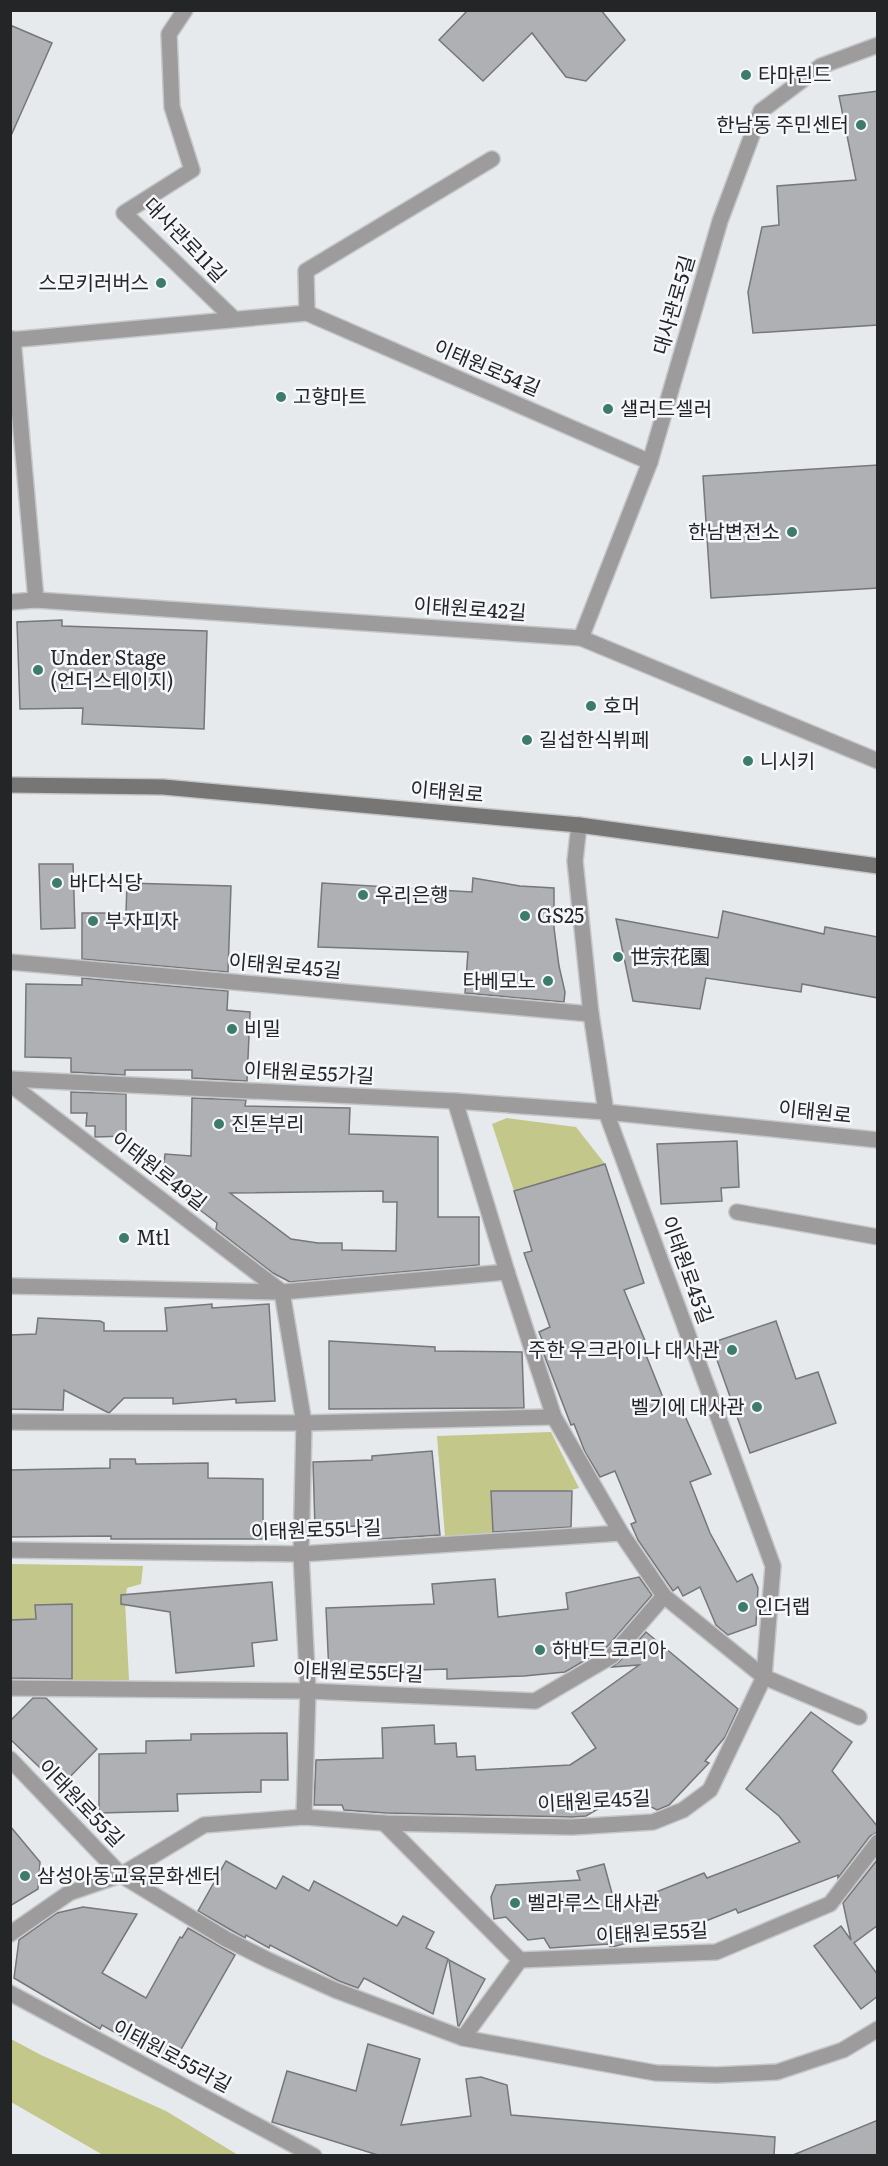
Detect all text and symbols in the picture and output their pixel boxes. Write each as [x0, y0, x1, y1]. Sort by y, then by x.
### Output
place label: 타마린드 [758, 58, 832, 88]
marker: 타마린드 [739, 68, 753, 82]
place label: 한남동 주민센터 [716, 108, 849, 138]
marker: 한남동 주민센터 [854, 118, 868, 132]
street label: 대사관로11길 [138, 189, 235, 288]
street label: 대사관로5길 [644, 251, 701, 358]
place label: 스모키러버스 [39, 266, 149, 296]
marker: 스모키러버스 [154, 276, 168, 290]
street label: 이태원로54길 [430, 330, 546, 402]
place label: 고향마트 [293, 380, 367, 410]
marker: 고향마트 [274, 390, 288, 404]
place label: 샐러드셀러 [620, 392, 712, 422]
marker: 샐러드셀러 [601, 402, 615, 416]
place label: 한남변전소 [688, 515, 780, 545]
marker: 한남변전소 [785, 525, 799, 539]
street label: 이태원로42길 [413, 588, 528, 626]
place label: Under Stage (언더스테이지) [50, 641, 174, 694]
marker: Under Stage (언더스테이지) [31, 663, 45, 677]
place label: 호머 [603, 689, 640, 719]
marker: 호머 [584, 699, 598, 713]
place label: 길섭한식뷔페 [539, 723, 649, 753]
marker: 길섭한식뷔페 [520, 733, 534, 747]
place label: 니시키 [760, 744, 815, 774]
marker: 니시키 [741, 754, 755, 768]
street label: 이태원로 [409, 772, 485, 808]
place label: 바다식당 [69, 866, 143, 896]
marker: 바다식당 [50, 876, 64, 890]
place label: 우리은행 [375, 878, 449, 908]
marker: 우리은행 [356, 888, 370, 902]
place label: GS25 [537, 899, 584, 929]
place label: 부자피자 [105, 904, 179, 934]
marker: GS25 [518, 909, 532, 923]
marker: 부자피자 [86, 914, 100, 928]
place label: 世宗花園 [630, 940, 710, 970]
street label: 이태원로45길 [227, 944, 343, 984]
marker: 世宗花園 [611, 950, 625, 964]
place label: 타베모노 [462, 964, 536, 994]
marker: 타베모노 [541, 974, 555, 988]
place label: 비밀 [244, 1012, 281, 1042]
marker: 비밀 [225, 1022, 239, 1036]
street label: 이태원로55가길 [243, 1053, 375, 1089]
street label: 이태원로 [777, 1091, 853, 1129]
place label: 진돈부리 [231, 1107, 305, 1137]
marker: 진돈부리 [212, 1117, 226, 1131]
street label: 이태원로49길 [106, 1123, 214, 1216]
street label: 이태원로45길 [655, 1211, 722, 1328]
place label: Mtl [136, 1221, 170, 1251]
marker: Mtl [117, 1231, 131, 1245]
place label: 주한 우크라이나 대사관 [528, 1333, 720, 1363]
marker: 주한 우크라이나 대사관 [725, 1343, 739, 1357]
place label: 벨기에 대사관 [631, 1390, 745, 1420]
marker: 벨기에 대사관 [750, 1400, 764, 1414]
street label: 이태원로55나길 [250, 1511, 382, 1545]
place label: 인더랩 [755, 1590, 810, 1620]
marker: 인더랩 [736, 1600, 750, 1614]
place label: 하바드 코리아 [552, 1633, 666, 1663]
marker: 하바드 코리아 [533, 1643, 547, 1657]
street label: 이태원로55다길 [292, 1653, 424, 1687]
street label: 이태원로55길 [33, 1751, 132, 1852]
street label: 이태원로45길 [537, 1781, 651, 1817]
place label: 삼성아동교육문화센터 [37, 1859, 221, 1889]
marker: 삼성아동교육문화센터 [18, 1869, 32, 1883]
place label: 벨라루스 대사관 [527, 1886, 660, 1916]
marker: 벨라루스 대사관 [508, 1896, 522, 1910]
street label: 이태원로55길 [595, 1913, 709, 1949]
street label: 이태원로55라길 [108, 2010, 238, 2098]

